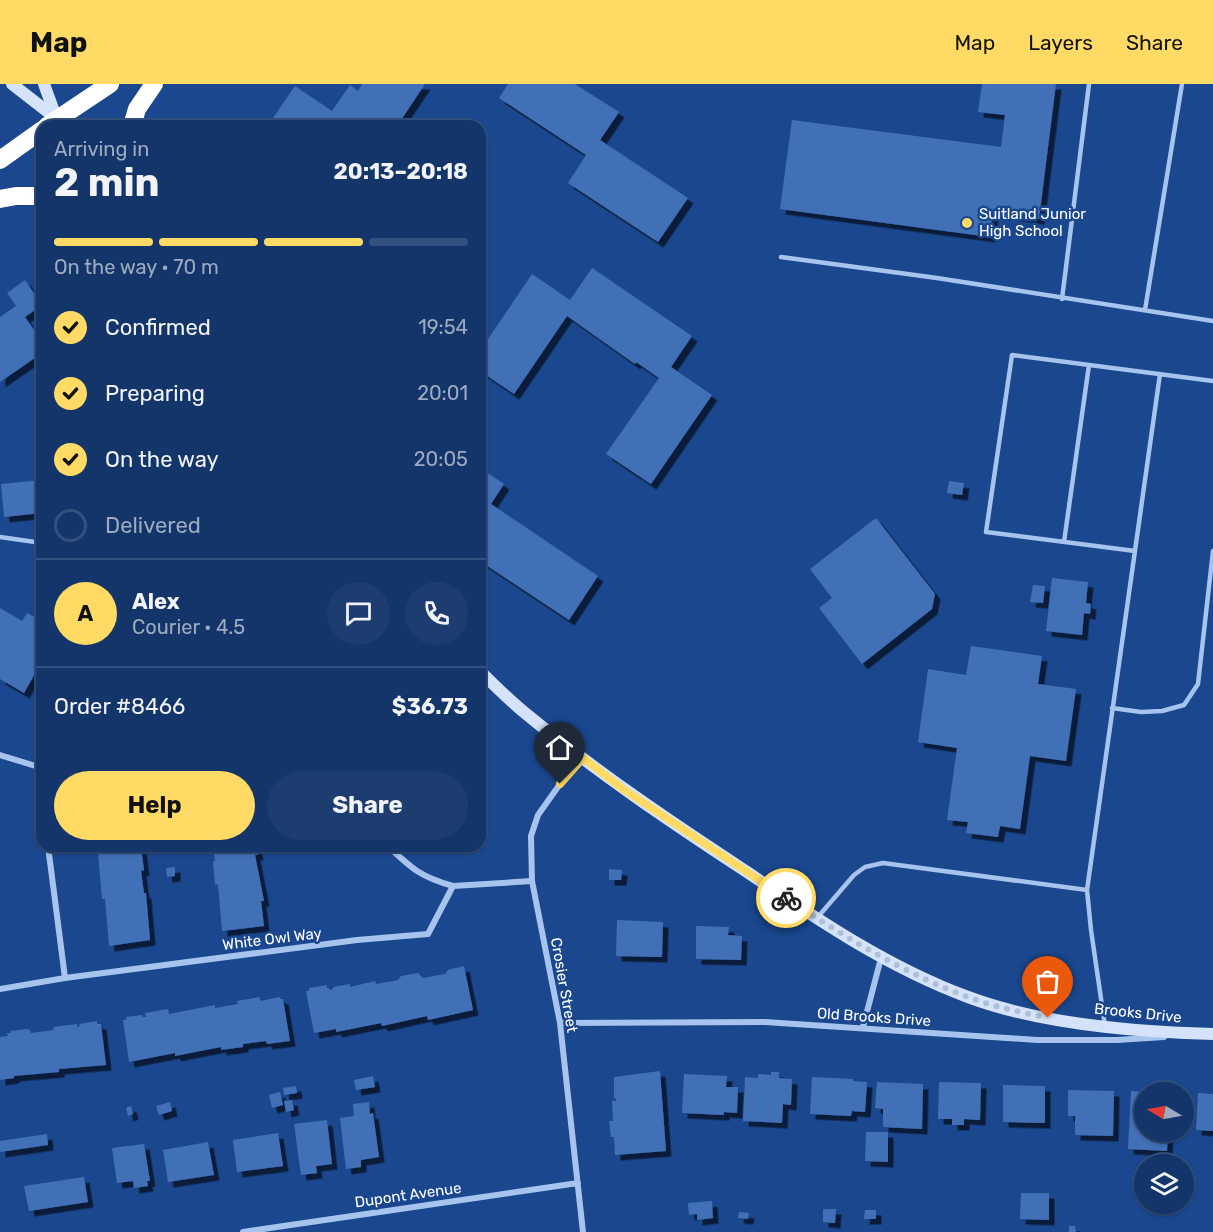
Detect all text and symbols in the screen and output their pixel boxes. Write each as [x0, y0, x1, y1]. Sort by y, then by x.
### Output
text: Map [30, 26, 87, 59]
text: Map [954, 30, 995, 55]
text: Layers [1028, 30, 1093, 55]
text: Share [1126, 30, 1183, 55]
text: Arriving in [54, 137, 149, 161]
text: 20:13–20:18 [333, 158, 468, 185]
text: 2 min [54, 160, 160, 206]
place label: Suitland Junior High School [979, 205, 1086, 240]
marker: Suitland Junior High School [960, 216, 974, 230]
text: On the way · 70 m [54, 255, 219, 279]
icon: check [54, 311, 87, 344]
text: Confirmed [105, 314, 211, 341]
text: 19:54 [418, 315, 468, 339]
icon: check [54, 377, 87, 410]
text: Preparing [105, 380, 205, 407]
text: 20:01 [417, 381, 468, 405]
icon: check [54, 443, 87, 476]
text: On the way [105, 446, 219, 473]
text: 20:05 [414, 447, 468, 471]
text: Delivered [105, 512, 201, 539]
button: chat [327, 582, 390, 645]
button: phone [405, 582, 468, 645]
text: Alex [132, 588, 180, 615]
text: A [78, 600, 93, 627]
text: Courier · 4.5 [132, 615, 245, 639]
text: Order #8466 [54, 693, 185, 720]
text: $36.73 [392, 693, 468, 720]
pin [534, 722, 585, 784]
icon: home [543, 731, 576, 764]
button: Help [54, 771, 255, 840]
button: Share [267, 771, 468, 840]
courier [756, 868, 816, 928]
icon: bike [770, 882, 803, 915]
street label: White Owl Way [221, 924, 323, 954]
street label: Crosier Street [547, 936, 581, 1034]
pin [1022, 956, 1073, 1018]
icon: bag [1031, 965, 1064, 998]
street label: Brooks Drive [1093, 999, 1183, 1027]
street label: Old Brooks Drive [816, 1004, 932, 1030]
north arrow [1134, 1082, 1194, 1142]
map controls [1134, 1082, 1194, 1214]
button: layers [1134, 1154, 1194, 1214]
street label: Dupont Avenue [353, 1179, 463, 1211]

